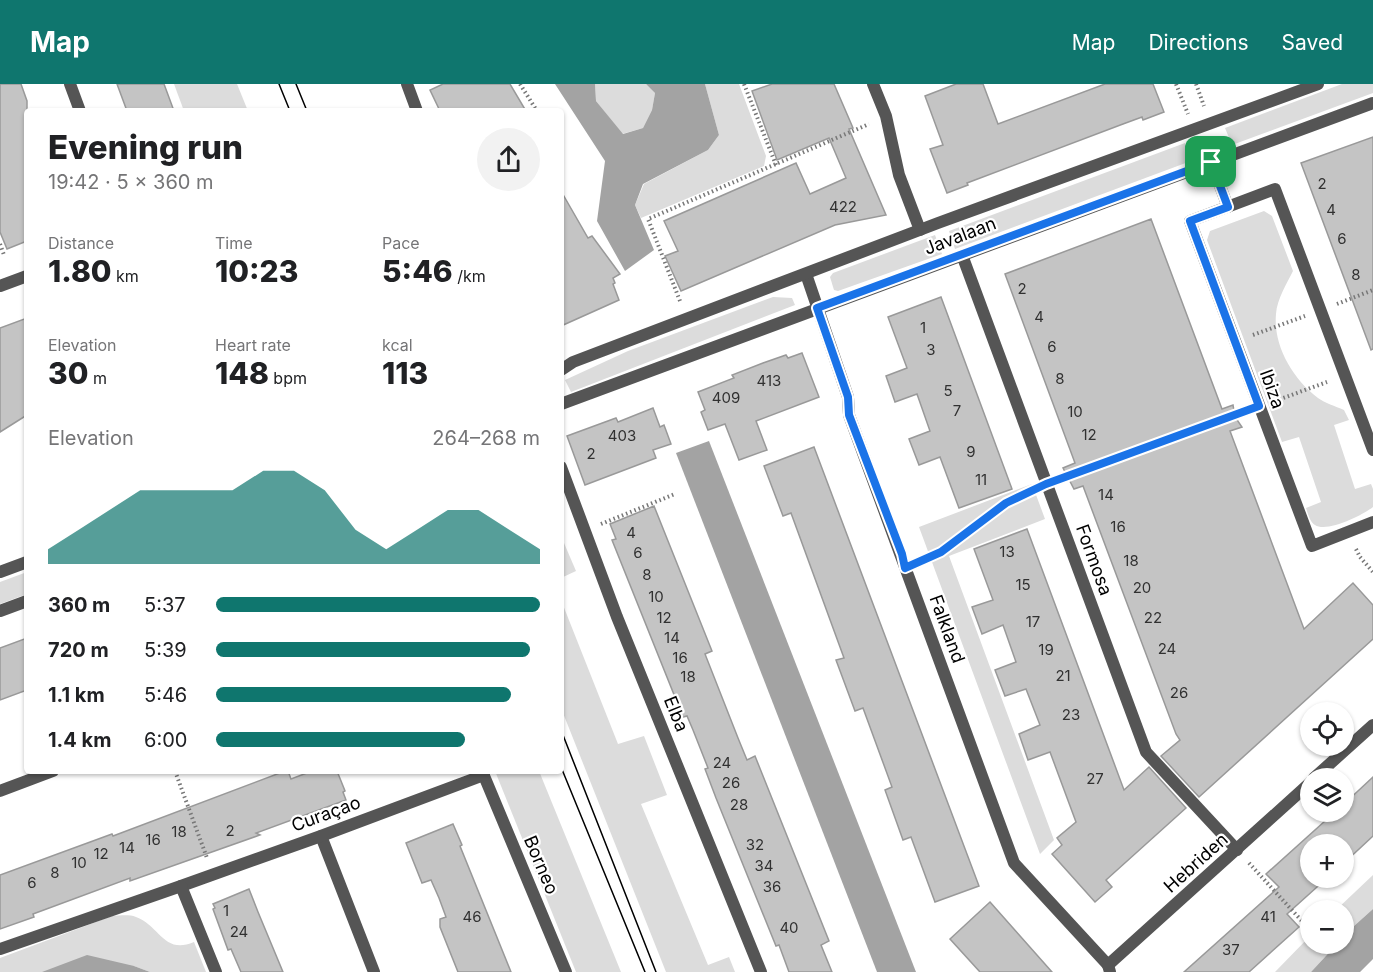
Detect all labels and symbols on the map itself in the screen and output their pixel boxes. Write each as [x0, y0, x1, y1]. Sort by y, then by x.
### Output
pin [1185, 136, 1236, 187]
house number: 2 [1317, 174, 1327, 193]
house number: 422 [829, 197, 857, 216]
house number: 4 [1326, 200, 1336, 219]
street label: Javalaan [921, 212, 999, 259]
house number: 6 [1337, 229, 1347, 248]
house number: 8 [1351, 265, 1361, 284]
house number: 2 [1017, 279, 1027, 298]
house number: 4 [1034, 307, 1044, 326]
house number: 1 [920, 318, 926, 337]
house number: 6 [1047, 337, 1057, 356]
house number: 3 [926, 340, 936, 359]
street label: Ibiza [1256, 366, 1289, 411]
house number: 8 [1055, 369, 1065, 388]
house number: 413 [757, 371, 781, 390]
house number: 5 [943, 381, 953, 400]
house number: 409 [712, 388, 740, 407]
house number: 7 [953, 401, 961, 420]
house number: 10 [1067, 402, 1083, 421]
house number: 12 [1081, 425, 1097, 444]
house number: 403 [608, 426, 636, 445]
house number: 9 [966, 442, 976, 461]
house number: 2 [586, 444, 596, 463]
house number: 11 [975, 470, 987, 489]
house number: 14 [1098, 485, 1114, 504]
house number: 16 [1110, 517, 1126, 536]
street label: Formosa [1072, 521, 1117, 598]
house number: 4 [626, 523, 636, 542]
house number: 13 [999, 542, 1015, 561]
house number: 6 [633, 543, 643, 562]
house number: 18 [1123, 551, 1139, 570]
house number: 8 [642, 565, 652, 584]
house number: 15 [1015, 575, 1031, 594]
house number: 20 [1133, 578, 1151, 597]
house number: 10 [648, 587, 664, 606]
street label: Falkland [926, 592, 969, 666]
house number: 12 [656, 608, 672, 627]
house number: 22 [1144, 608, 1162, 627]
house number: 17 [1026, 612, 1040, 631]
house number: 14 [664, 628, 680, 647]
house number: 24 [1158, 639, 1176, 658]
house number: 19 [1038, 640, 1054, 659]
house number: 16 [672, 648, 688, 667]
house number: 21 [1055, 666, 1071, 685]
house number: 18 [680, 667, 696, 686]
house number: 26 [1170, 683, 1188, 702]
street label: Elba [660, 693, 693, 735]
house number: 23 [1062, 705, 1080, 724]
house number: 24 [713, 753, 731, 772]
house number: 27 [1086, 769, 1104, 788]
house number: 26 [722, 773, 740, 792]
street label: Curaçao [288, 791, 363, 836]
house number: 28 [730, 795, 748, 814]
house number: 2 [225, 821, 235, 840]
house number: 18 [171, 822, 187, 841]
street label: Hebriden [1159, 829, 1232, 897]
house number: 16 [145, 830, 161, 849]
street label: Borneo [520, 832, 563, 897]
house number: 32 [746, 835, 764, 854]
house number: 14 [119, 838, 135, 857]
house number: 12 [93, 844, 109, 863]
house number: 10 [71, 853, 87, 872]
house number: 34 [755, 856, 773, 875]
house number: 8 [50, 863, 60, 882]
house number: 6 [27, 873, 37, 892]
house number: 36 [763, 877, 781, 896]
house number: 1 [223, 901, 229, 920]
house number: 46 [463, 907, 482, 926]
house number: 41 [1260, 907, 1276, 926]
house number: 40 [779, 918, 799, 937]
house number: 24 [230, 922, 248, 941]
house number: 37 [1222, 940, 1240, 959]

